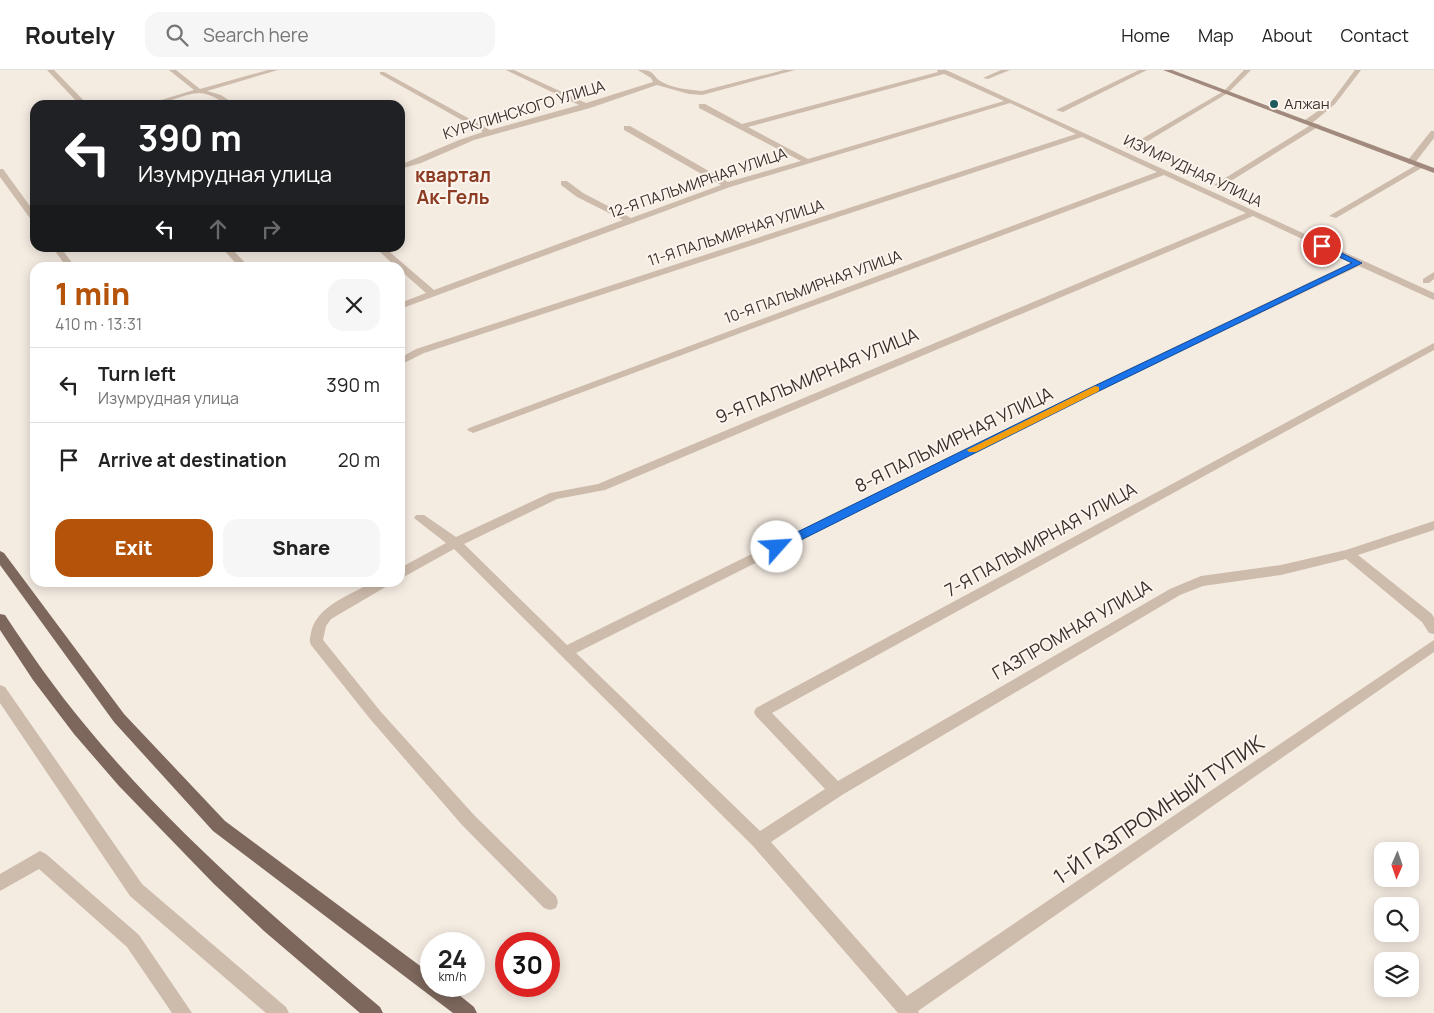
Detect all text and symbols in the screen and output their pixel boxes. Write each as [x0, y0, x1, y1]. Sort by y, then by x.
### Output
search box [145, 12, 495, 57]
text: Routely [25, 18, 115, 51]
icon: search [163, 21, 191, 49]
text: Search here [203, 22, 309, 48]
text: Home [1121, 23, 1170, 47]
text: Map [1198, 23, 1234, 47]
text: About [1262, 23, 1312, 47]
text: Contact [1340, 23, 1409, 47]
street label: КУРКЛИНСКОГО УЛИЦА [440, 75, 608, 144]
place label: Алжан [1284, 93, 1330, 114]
marker: Алжан [1268, 98, 1280, 110]
text: 390 m [138, 114, 242, 162]
icon: left [55, 120, 120, 185]
street label: ИЗУМРУДНАЯ УЛИЦА [1120, 129, 1266, 212]
street label: 12-Я ПАЛЬМИРНАЯ УЛИЦА [606, 142, 790, 223]
text: Изумрудная улица [138, 159, 332, 189]
district label: квартал Ак-Гель [415, 162, 491, 210]
street label: 11-Я ПАЛЬМИРНАЯ УЛИЦА [645, 194, 827, 271]
icon: left [151, 215, 179, 243]
icon: ahead [204, 215, 232, 243]
icon: right [257, 215, 285, 243]
pin [1301, 225, 1343, 267]
icon: arrive [1308, 232, 1336, 260]
street label: 10-Я ПАЛЬМИРНАЯ УЛИЦА [721, 244, 905, 328]
text: 1 min [55, 273, 130, 314]
button: close [328, 279, 380, 331]
text: 410 m · 13:31 [55, 313, 142, 335]
street label: 9-Я ПАЛЬМИРНАЯ УЛИЦА [712, 321, 922, 429]
text: Turn left [98, 361, 176, 387]
icon: left [55, 371, 83, 399]
text: 390 m [326, 372, 380, 398]
street label: 8-Я ПАЛЬМИРНАЯ УЛИЦА [851, 380, 1057, 498]
text: Изумрудная улица [98, 387, 239, 409]
icon: arrive [55, 446, 83, 474]
text: Arrive at destination [98, 447, 287, 473]
text: 20 m [338, 447, 380, 473]
street label: 7-Я ПАЛЬМИРНАЯ УЛИЦА [940, 476, 1141, 602]
button: Exit [55, 519, 213, 577]
button: Share [223, 519, 380, 577]
position arrow [750, 520, 802, 572]
street label: ГАЗПРОМНАЯ УЛИЦА [987, 573, 1156, 685]
street label: 1-Й ГАЗПРОМНЫЙ ТУПИК [1048, 728, 1270, 890]
north arrow [1374, 842, 1419, 888]
map controls [1374, 842, 1419, 997]
button: search [1374, 897, 1419, 942]
speed limit sign: 30 [495, 932, 560, 997]
text: 24 [438, 941, 467, 976]
button: layers [1374, 952, 1419, 997]
text: km/h [439, 968, 466, 985]

